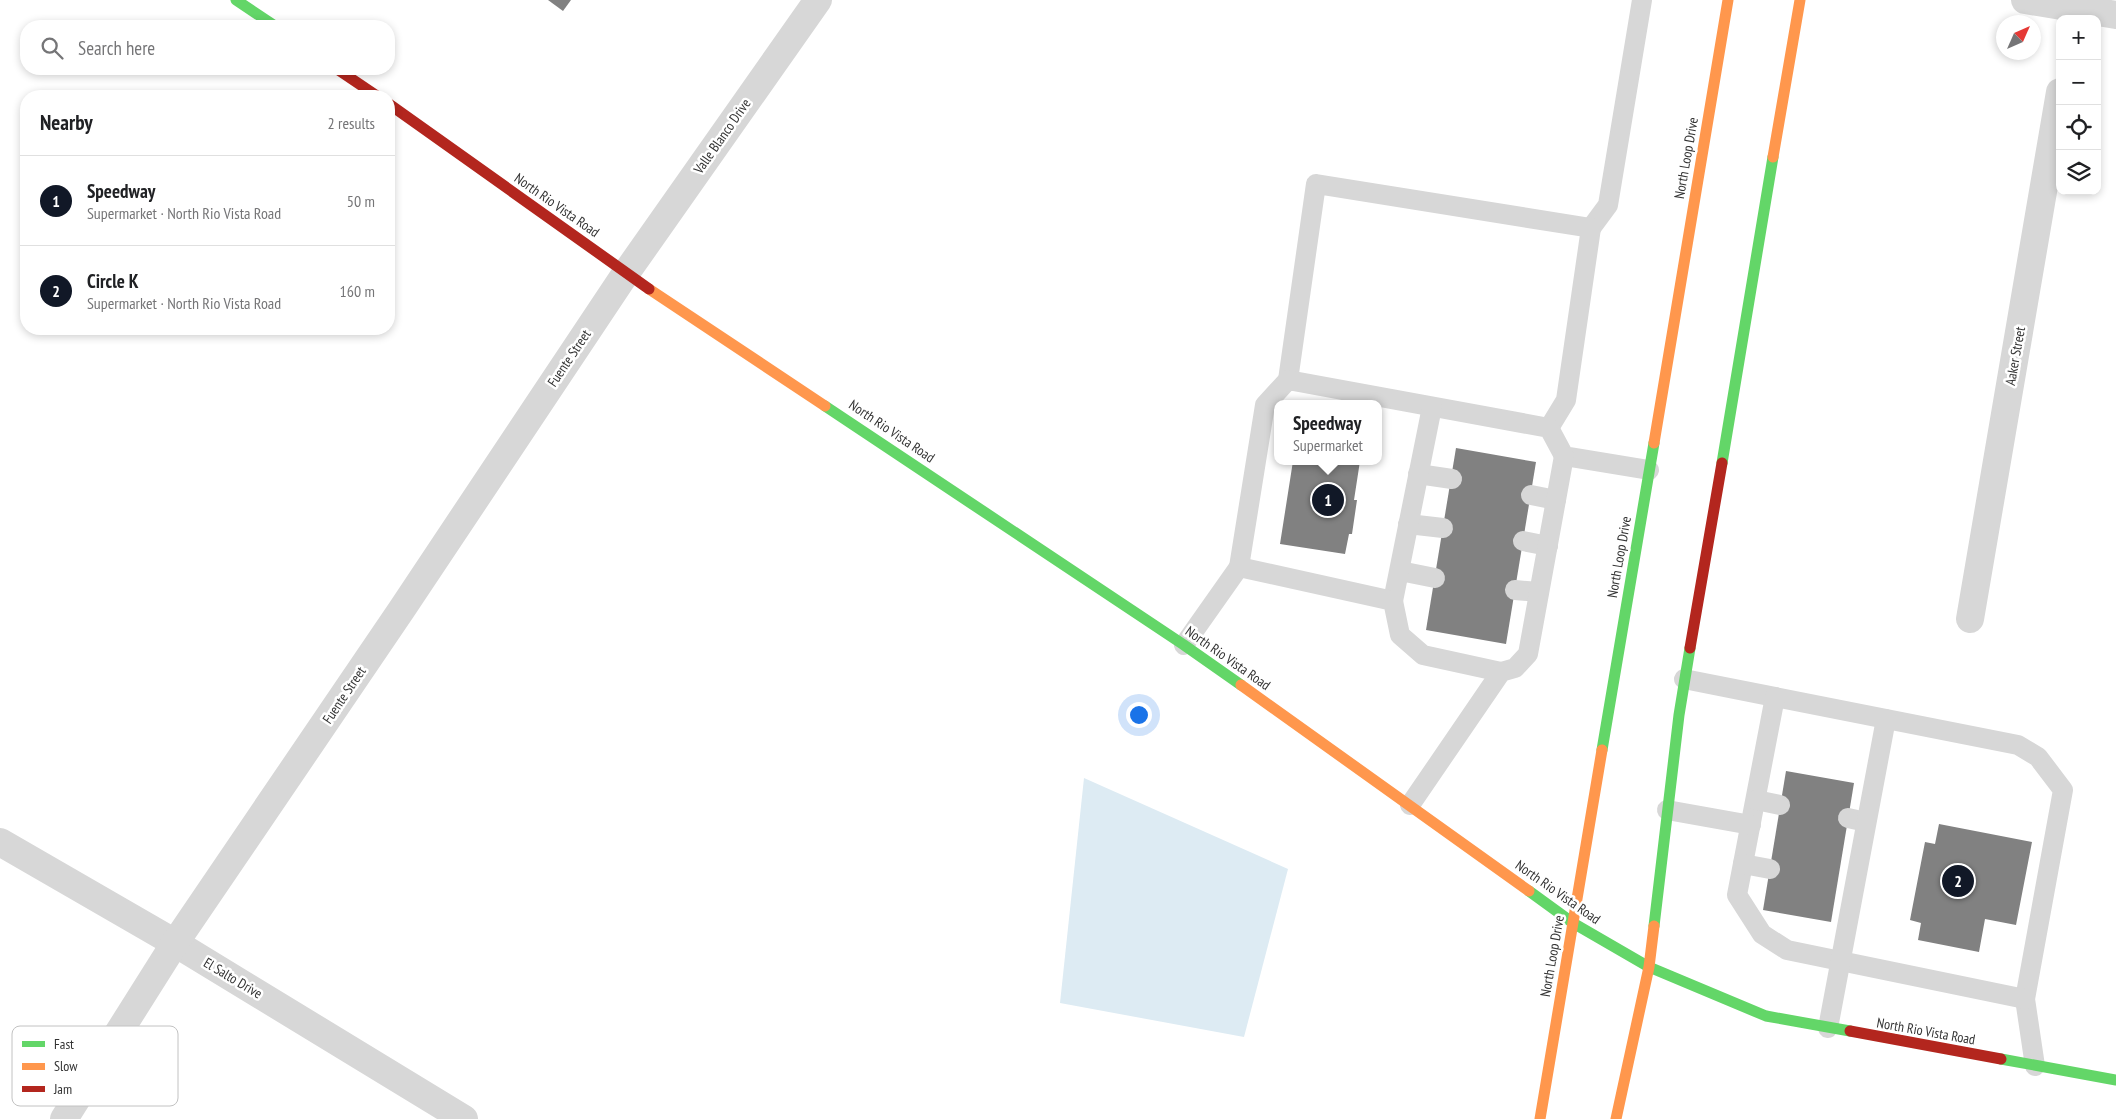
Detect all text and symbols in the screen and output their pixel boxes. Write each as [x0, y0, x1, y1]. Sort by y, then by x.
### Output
north arrow [1996, 15, 2041, 60]
map controls [2056, 15, 2101, 195]
button: + [2056, 15, 2101, 60]
search box [20, 20, 395, 75]
icon: search [38, 34, 66, 62]
text: Search here [78, 36, 155, 60]
button: − [2056, 60, 2101, 105]
street label: Valle Blanco Drive [689, 95, 755, 178]
button: locate [2056, 105, 2101, 150]
text: Nearby [40, 109, 93, 136]
text: 2 results [328, 113, 375, 133]
street label: North Loop Drive [1670, 116, 1702, 200]
button: layers [2056, 150, 2101, 195]
street label: North Rio Vista Road [511, 169, 603, 241]
text: Speedway [87, 179, 155, 203]
text: 1 [52, 191, 60, 211]
text: 50 m [347, 191, 375, 211]
text: Supermarket · North Rio Vista Road [87, 203, 281, 223]
text: Circle K [87, 269, 139, 293]
text: 2 [52, 281, 60, 301]
text: 160 m [340, 281, 375, 301]
text: Supermarket · North Rio Vista Road [87, 293, 281, 313]
street label: Aaker Street [2001, 325, 2029, 387]
street label: Fuente Street [543, 326, 595, 390]
street label: North Rio Vista Road [846, 396, 938, 466]
popup [1274, 400, 1382, 465]
text: Speedway [1293, 411, 1361, 435]
text: Supermarket [1293, 435, 1363, 455]
pin: 1 [1312, 481, 1344, 519]
street label: North Loop Drive [1603, 515, 1635, 599]
street label: North Rio Vista Road [1182, 622, 1274, 694]
street label: Fuente Street [318, 663, 370, 727]
your location [1126, 702, 1152, 728]
street label: North Rio Vista Road [1512, 856, 1604, 928]
pin: 2 [1942, 862, 1974, 900]
street label: North Loop Drive [1536, 914, 1568, 998]
street label: El Salto Drive [200, 953, 266, 1003]
street label: North Rio Vista Road [1875, 1013, 1977, 1049]
legend [12, 1026, 178, 1106]
text: Fast [54, 1035, 74, 1053]
text: Slow [54, 1057, 78, 1075]
text: Jam [53, 1080, 72, 1098]

